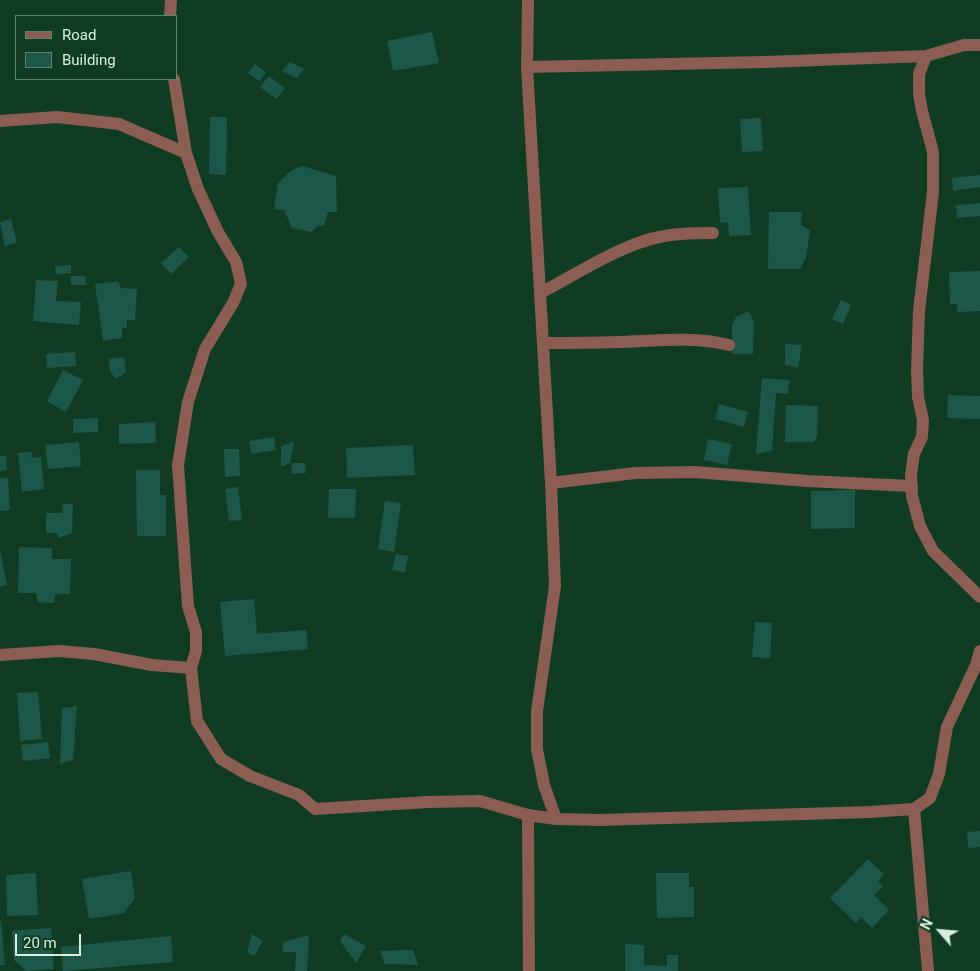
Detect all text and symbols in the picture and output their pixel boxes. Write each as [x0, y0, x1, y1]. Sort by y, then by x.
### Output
legend [15, 15, 178, 80]
text: Road [62, 26, 96, 44]
text: Building [62, 51, 116, 69]
north arrow [915, 906, 965, 956]
text: N [917, 916, 936, 932]
scale bar [18, 924, 84, 956]
text: 20 m [23, 934, 57, 952]

